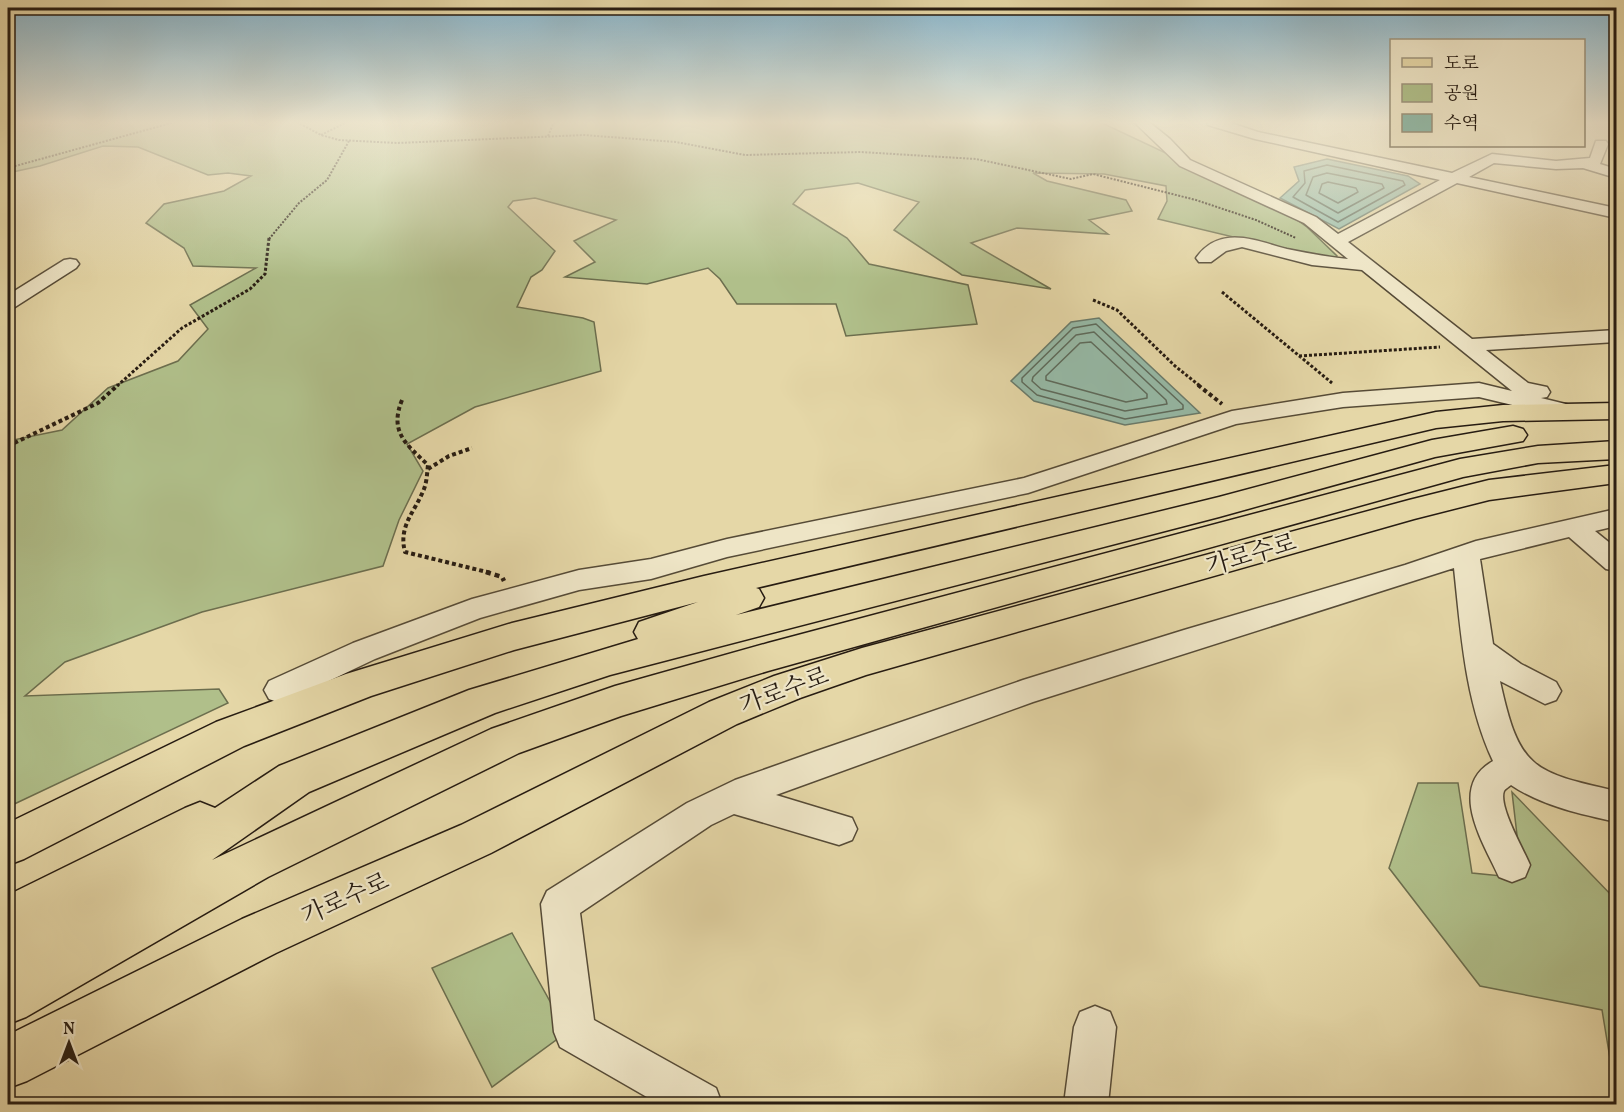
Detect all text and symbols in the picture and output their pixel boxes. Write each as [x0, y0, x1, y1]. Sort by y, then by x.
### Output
legend [1390, 39, 1585, 147]
text: 도로 [1444, 52, 1479, 77]
text: 공원 [1444, 82, 1479, 107]
text: 수역 [1444, 112, 1479, 137]
street label: 가로수로 [1202, 527, 1301, 585]
street label: 가로수로 [735, 660, 834, 724]
street label: 가로수로 [297, 865, 395, 934]
north arrow [39, 1013, 99, 1073]
text: N [63, 1019, 75, 1041]

